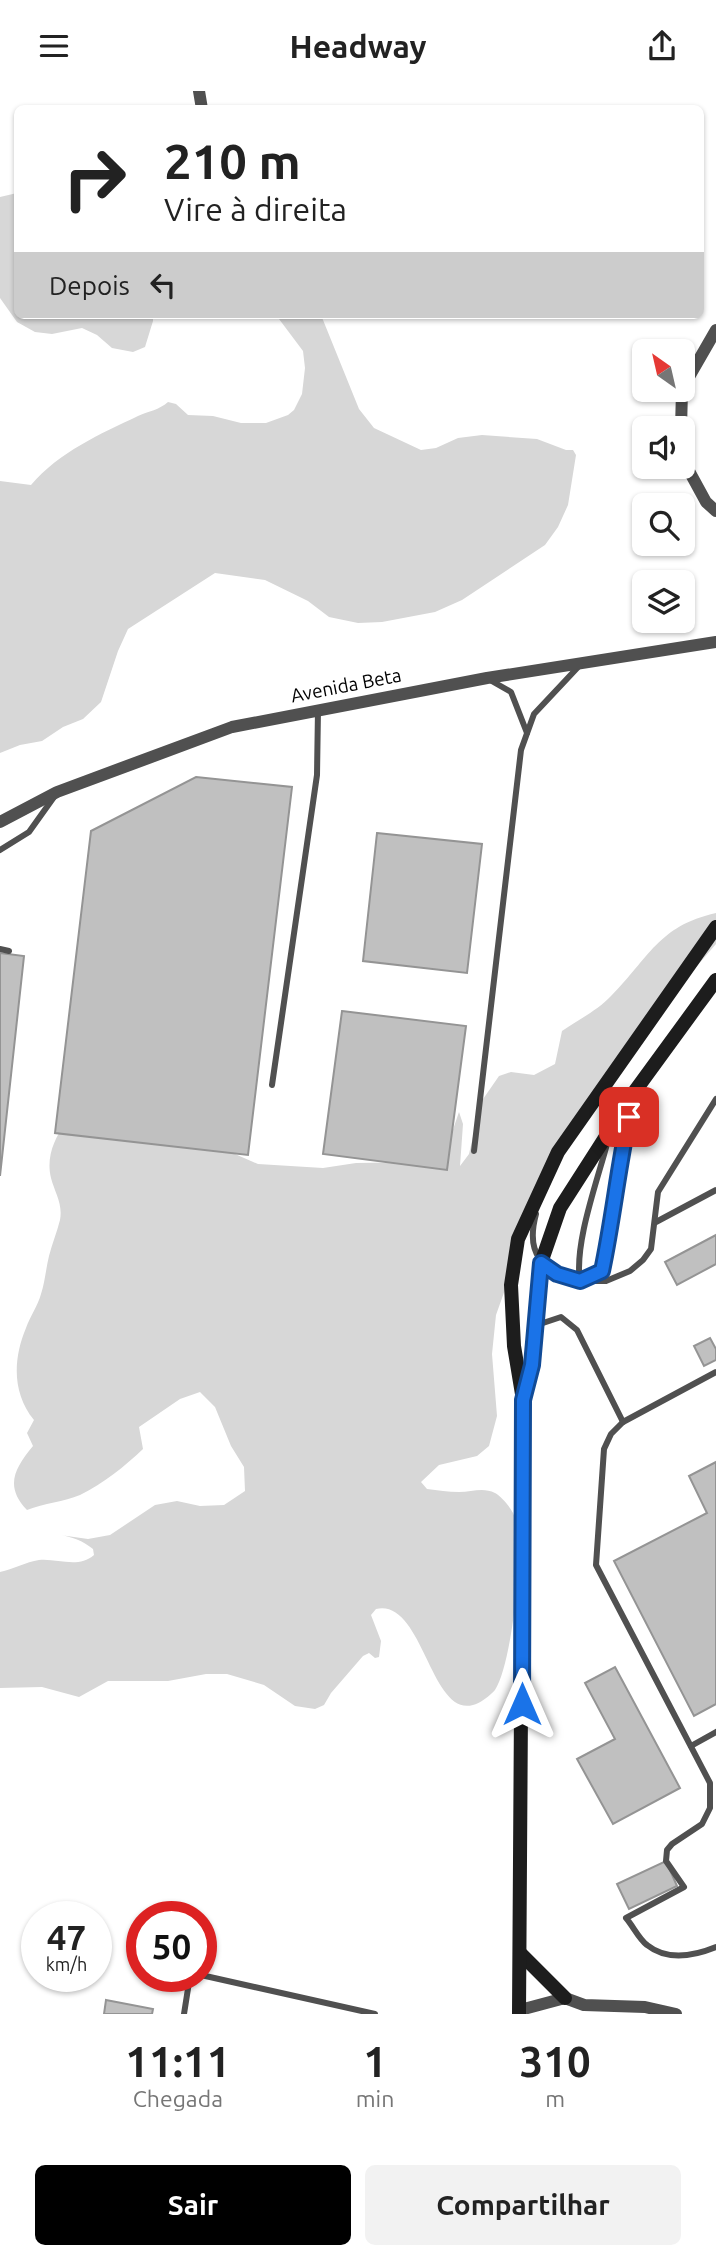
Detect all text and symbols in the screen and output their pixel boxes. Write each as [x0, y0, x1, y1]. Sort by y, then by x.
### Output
icon: menu [35, 27, 73, 65]
icon: share [643, 27, 681, 65]
text: Headway [289, 28, 427, 64]
icon: right [49, 133, 140, 224]
text: 210 m [164, 133, 301, 188]
text: Vire à direita [164, 191, 347, 227]
icon: left [144, 266, 182, 304]
text: Depois [49, 271, 130, 300]
north arrow [632, 339, 695, 403]
map controls [632, 339, 695, 633]
button: sound [632, 416, 695, 479]
button: search [632, 493, 695, 556]
button: layers [632, 570, 695, 633]
street label: Avenida Beta [289, 663, 403, 707]
pin [599, 1087, 659, 1147]
icon: arrive [610, 1098, 648, 1136]
position arrow [485, 1667, 559, 1741]
speed limit sign: 50 [126, 1901, 217, 1992]
text: 47 [47, 1917, 86, 1957]
text: km/h [46, 1954, 87, 1974]
text: 11:11 [125, 2038, 230, 2085]
text: 1 [363, 2038, 387, 2085]
text: 310 [520, 2038, 591, 2085]
text: Chegada [133, 2086, 223, 2111]
text: min [356, 2086, 394, 2111]
text: m [545, 2086, 565, 2111]
button: Sair [35, 2165, 351, 2245]
button: Compartilhar [365, 2165, 681, 2245]

